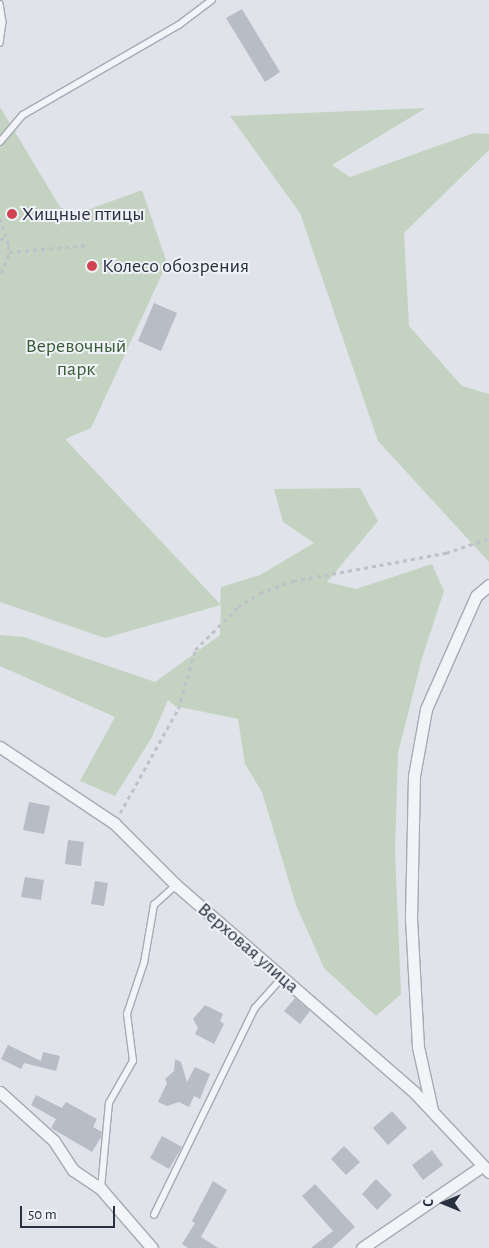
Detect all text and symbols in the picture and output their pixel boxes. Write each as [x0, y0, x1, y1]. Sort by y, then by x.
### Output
place label: Хищные птицы [22, 202, 145, 226]
marker: Хищные птицы [6, 208, 18, 220]
place label: Колесо обозрения [102, 254, 249, 278]
marker: Колесо обозрения [86, 260, 98, 272]
park label: Веревочный парк [26, 335, 126, 382]
street label: Верховая улица [192, 897, 304, 999]
north arrow [419, 1178, 469, 1228]
scale bar [22, 1196, 118, 1228]
text: С [422, 1199, 436, 1207]
text: 50 m [28, 1207, 57, 1222]

